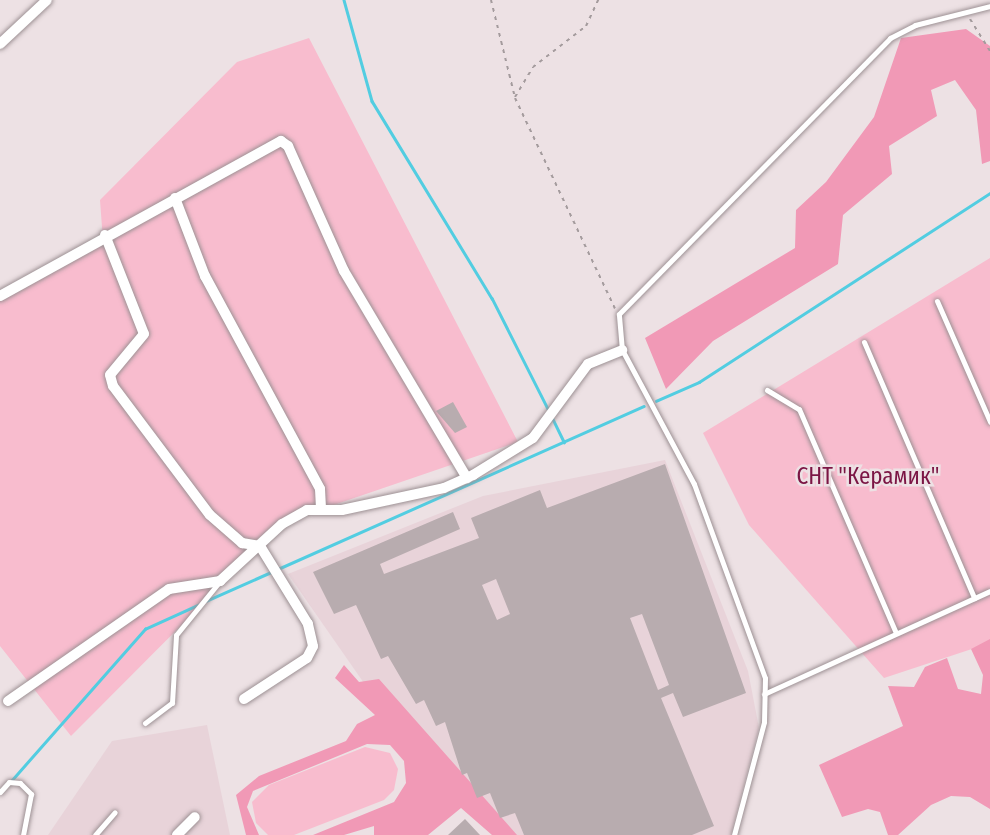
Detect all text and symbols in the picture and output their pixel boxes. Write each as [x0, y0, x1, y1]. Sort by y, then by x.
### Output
park label: СНТ "Керамик" [797, 462, 939, 490]

